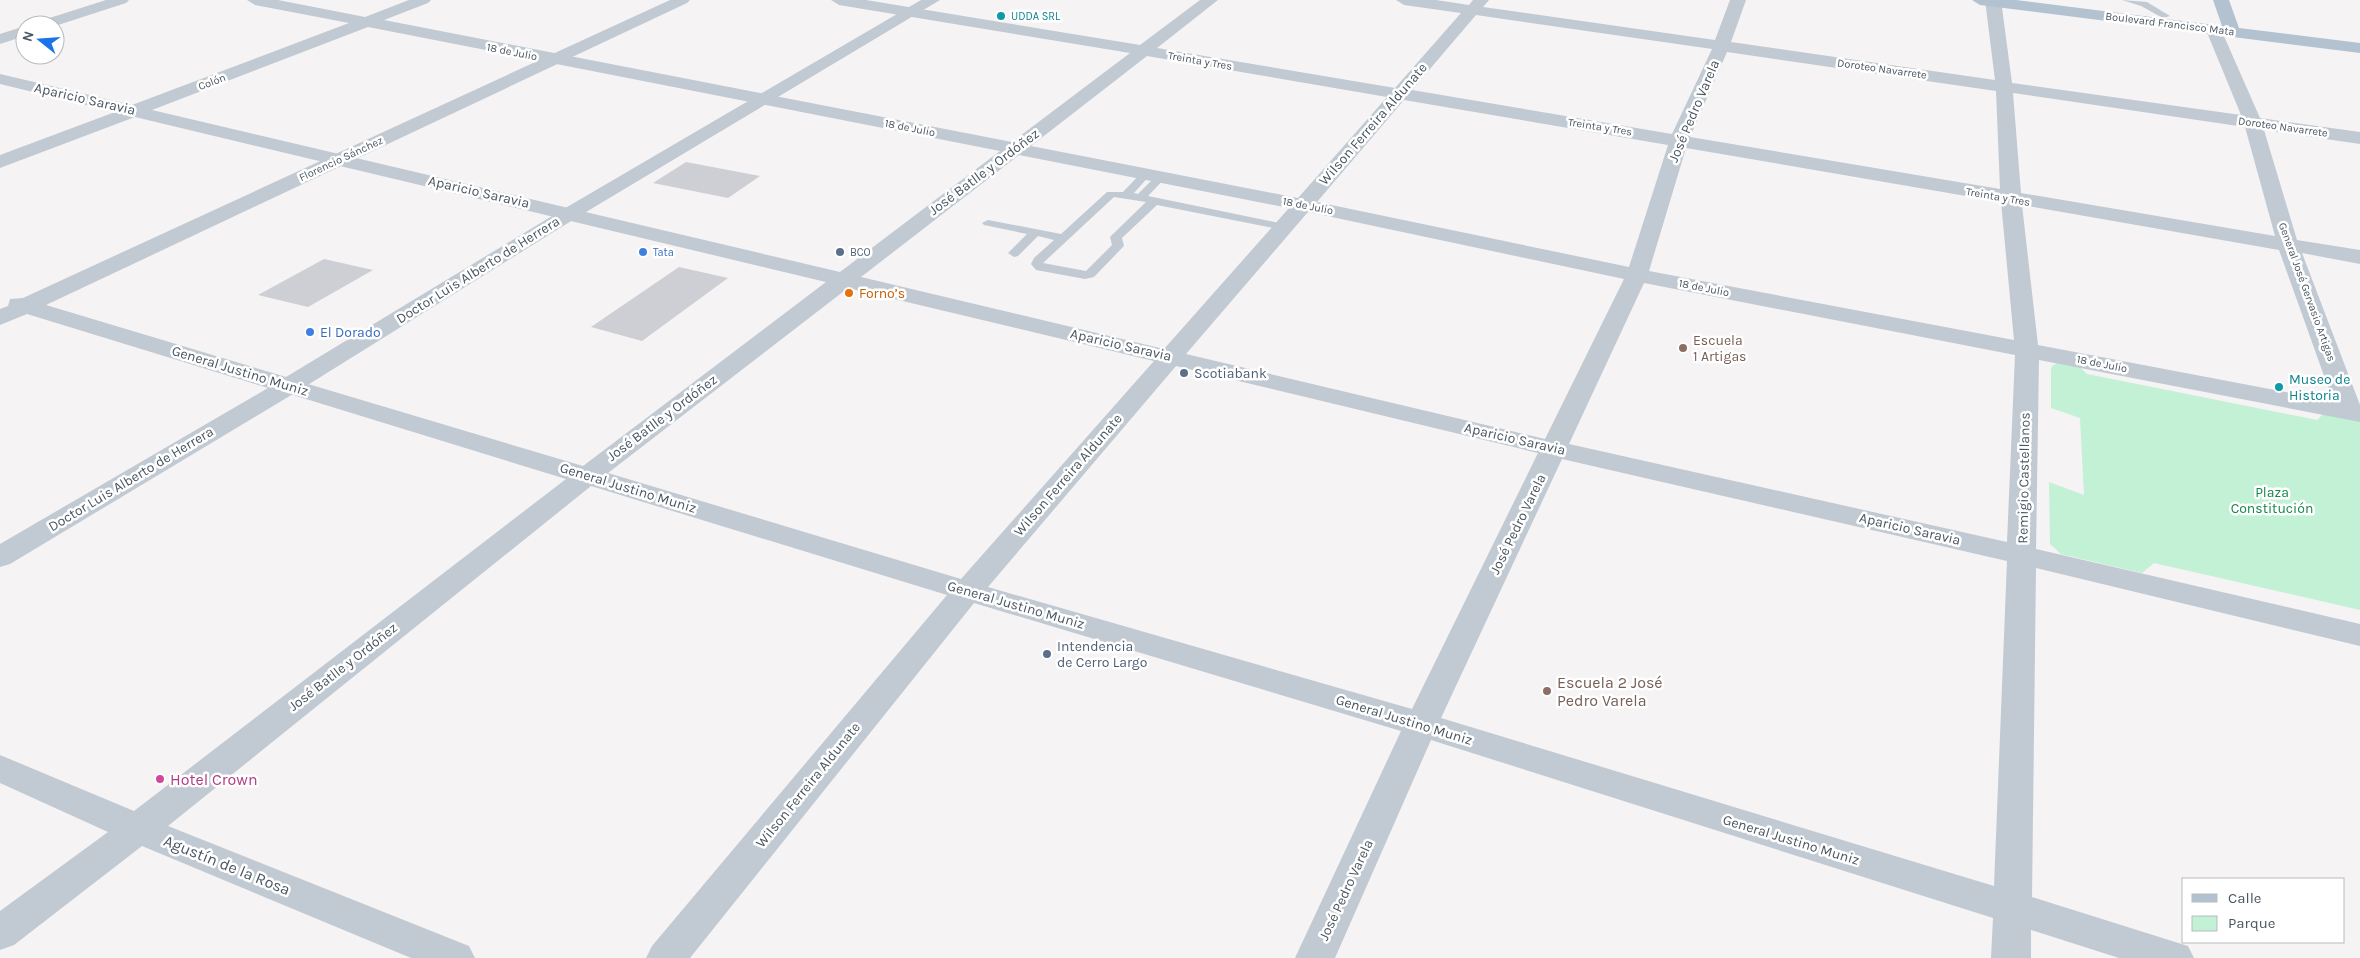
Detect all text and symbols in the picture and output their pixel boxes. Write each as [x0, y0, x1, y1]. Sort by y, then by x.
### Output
marker: UDDA SRL [995, 10, 1007, 22]
place label: UDDA SRL [1011, 10, 1061, 23]
street label: Boulevard Francisco Mata [2105, 10, 2235, 38]
north arrow [15, 15, 65, 65]
text: N [18, 29, 38, 44]
street label: 18 de Julio [486, 41, 538, 63]
street label: Treinta y Tres [1167, 49, 1233, 73]
street label: Doroteo Navarrete [1836, 56, 1928, 82]
street label: José Pedro Varela [1665, 57, 1723, 165]
street label: Wilson Ferreira Aldunate [1315, 59, 1431, 189]
street label: Colón [196, 71, 228, 93]
street label: Aparicio Saravia [33, 79, 137, 119]
street label: Doroteo Navarrete [2237, 114, 2329, 140]
street label: Treinta y Tres [1567, 116, 1633, 139]
street label: 18 de Julio [884, 117, 936, 139]
street label: José Batlle y Ordóñez [926, 125, 1042, 219]
street label: Florencio Sánchez [297, 134, 385, 184]
street label: Aparicio Saravia [427, 172, 531, 212]
street label: Treinta y Tres [1965, 185, 2031, 209]
street label: 18 de Julio [1282, 195, 1334, 217]
street label: Doctor Luis Alberto de Herrera [393, 213, 563, 327]
street label: General José Gervasio Artigas [2276, 221, 2338, 363]
marker: Tata [637, 246, 649, 258]
place label: Tata [653, 246, 674, 259]
marker: BCO [834, 246, 846, 258]
place label: BCO [850, 246, 871, 259]
street label: 18 de Julio [1678, 277, 1730, 299]
place label: Forno’s [859, 285, 905, 302]
marker: Forno’s [843, 287, 855, 299]
place label: El Dorado [320, 324, 381, 341]
street label: Aparicio Saravia [1069, 325, 1173, 365]
marker: El Dorado [304, 326, 316, 338]
place label: Escuela 1 Artigas [1693, 332, 1746, 365]
street label: General Justino Muniz [170, 342, 310, 400]
marker: Escuela 1 Artigas [1677, 342, 1689, 354]
street label: 18 de Julio [2076, 353, 2128, 375]
place label: Scotiabank [1194, 365, 1267, 382]
marker: Scotiabank [1178, 367, 1190, 379]
street label: José Batlle y Ordóñez [604, 371, 720, 465]
place label: Museo de Historia [2289, 371, 2350, 404]
marker: Museo de Historia [2273, 381, 2285, 393]
street label: Wilson Ferreira Aldunate [1010, 410, 1126, 540]
street label: Remigio Castellanos [2014, 412, 2034, 544]
street label: Aparicio Saravia [1463, 419, 1567, 459]
street label: Doctor Luis Alberto de Herrera [45, 423, 217, 535]
street label: General Justino Muniz [558, 459, 698, 517]
street label: José Pedro Varela [1486, 471, 1550, 577]
park label: Plaza Constitución [2231, 484, 2313, 517]
street label: Aparicio Saravia [1858, 509, 1962, 549]
street label: General Justino Muniz [945, 577, 1087, 633]
street label: José Batlle y Ordóñez [285, 619, 401, 715]
place label: Intendencia de Cerro Largo [1057, 638, 1147, 671]
marker: Intendencia de Cerro Largo [1041, 648, 1053, 660]
place label: Escuela 2 José Pedro Varela [1557, 673, 1663, 710]
marker: Escuela 2 José Pedro Varela [1541, 685, 1553, 697]
street label: General Justino Muniz [1334, 691, 1474, 749]
street label: Wilson Ferreira Aldunate [752, 719, 864, 851]
place label: Hotel Crown [170, 770, 258, 789]
marker: Hotel Crown [154, 773, 166, 785]
street label: General Justino Muniz [1721, 811, 1861, 869]
street label: Agustín de la Rosa [161, 831, 293, 899]
street label: José Pedro Varela [1315, 837, 1377, 943]
legend [2182, 878, 2345, 943]
text: Calle [2228, 889, 2262, 907]
text: Parque [2228, 914, 2276, 932]

